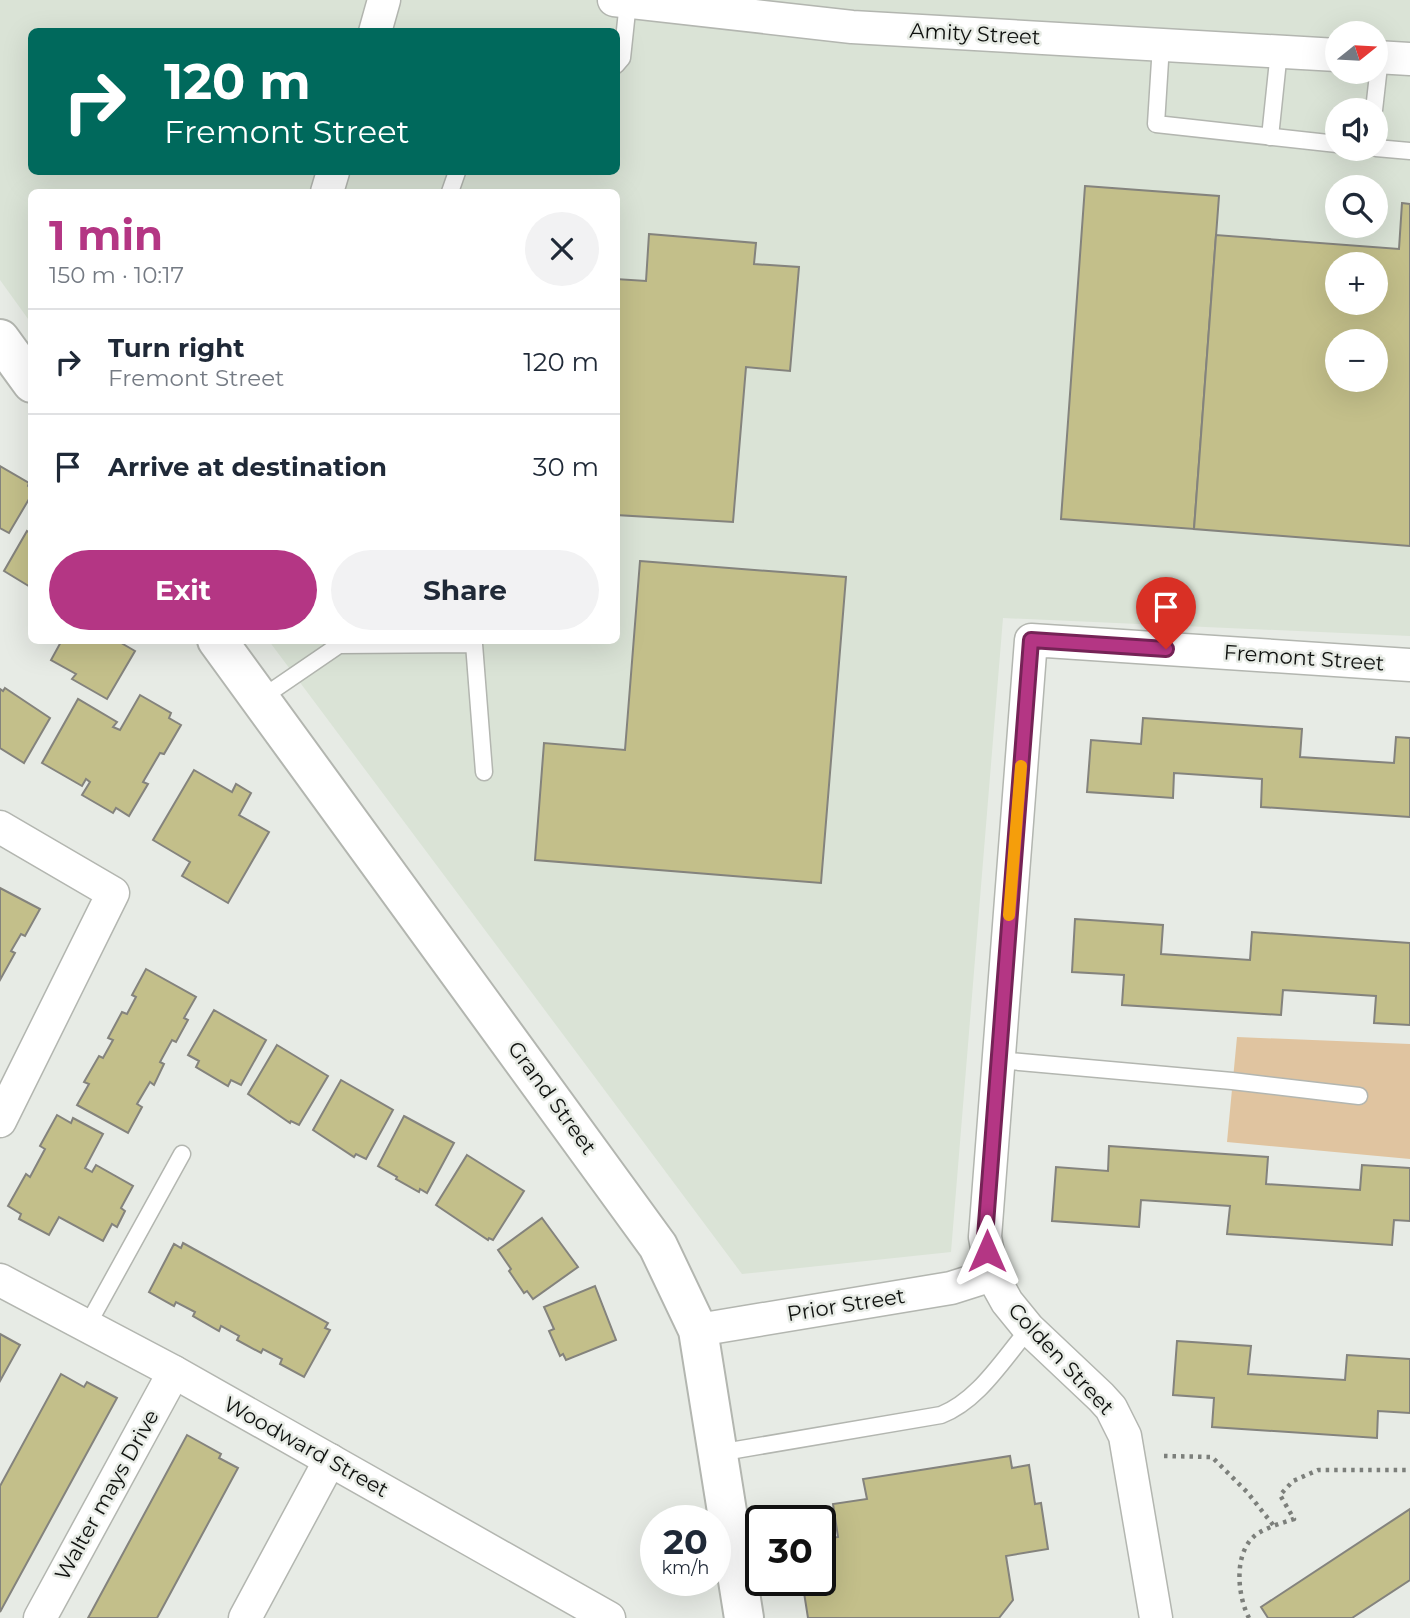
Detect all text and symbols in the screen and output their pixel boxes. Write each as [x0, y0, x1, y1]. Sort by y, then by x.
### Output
street label: Amity Street [909, 18, 1041, 49]
north arrow [1325, 21, 1388, 84]
map controls [1325, 21, 1388, 392]
text: 120 m [164, 52, 311, 111]
icon: right [49, 56, 140, 147]
button: sound [1325, 98, 1388, 161]
text: Fremont Street [164, 112, 409, 151]
button: search [1325, 175, 1388, 238]
text: 1 min [49, 209, 163, 261]
button: close [525, 212, 599, 286]
button: + [1325, 252, 1388, 315]
text: 150 m · 10:17 [49, 261, 184, 289]
button: − [1325, 329, 1388, 392]
text: Turn right [108, 332, 244, 364]
icon: right [49, 343, 87, 381]
text: 120 m [523, 346, 599, 378]
text: Fremont Street [108, 364, 284, 392]
icon: arrive [49, 448, 87, 486]
text: Arrive at destination [108, 451, 387, 483]
text: 30 m [533, 451, 599, 483]
button: Exit [49, 550, 317, 630]
button: Share [331, 550, 599, 630]
pin [1136, 577, 1196, 649]
icon: arrive [1147, 588, 1185, 626]
street label: Fremont Street [1223, 639, 1385, 676]
street label: Grand Street [503, 1036, 602, 1159]
position arrow [950, 1214, 1024, 1288]
street label: Prior Street [785, 1283, 907, 1326]
street label: Colden Street [1003, 1298, 1119, 1420]
street label: Woodward Street [219, 1391, 393, 1502]
street label: Walter mays Drive [49, 1405, 164, 1584]
speed limit sign: 30 [745, 1505, 836, 1596]
text: 20 [663, 1520, 708, 1563]
text: km/h [661, 1557, 710, 1579]

